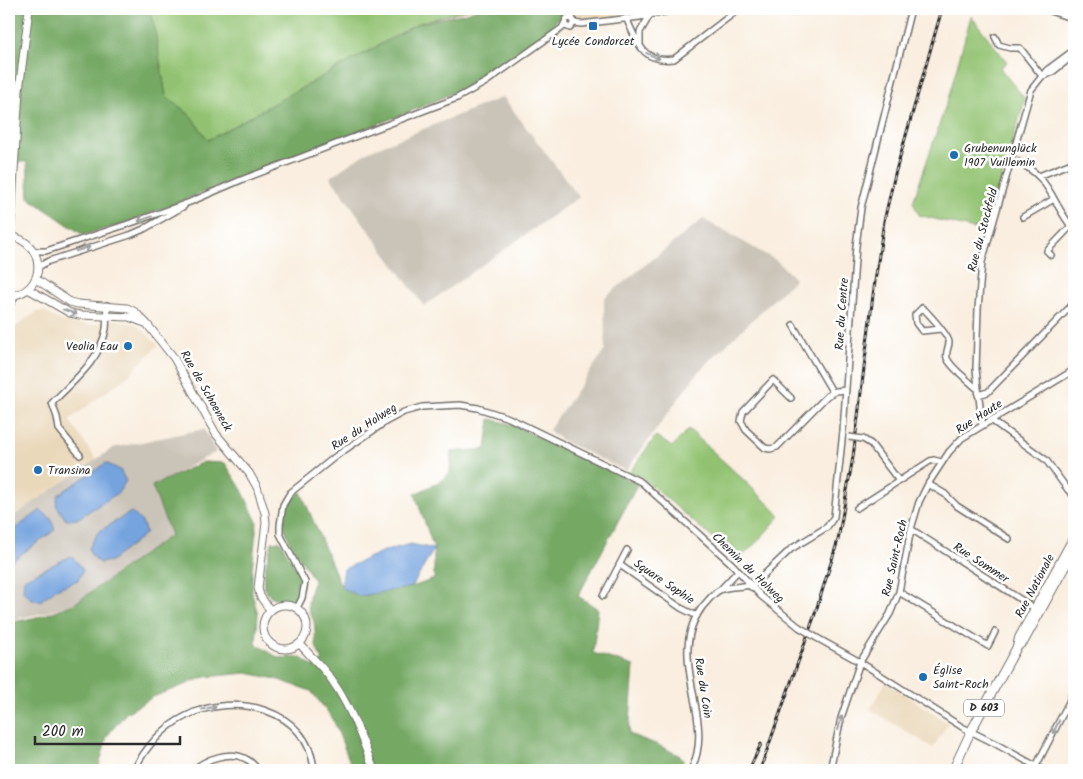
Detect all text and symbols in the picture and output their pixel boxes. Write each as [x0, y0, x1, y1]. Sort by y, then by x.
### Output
marker: Lycée Condorcet [587, 20, 599, 32]
place label: Lycée Condorcet [552, 32, 635, 51]
one-way arrow [645, 52, 660, 62]
place label: Grubenunglück 1907 Vuillemin [964, 139, 1037, 172]
marker: Grubenunglück 1907 Vuillemin [948, 149, 960, 161]
street label: Rue du Stockfeld [963, 185, 1004, 274]
one-way arrow [137, 215, 153, 224]
one-way arrow [75, 244, 91, 254]
street label: Rue du Centre [830, 277, 854, 351]
one-way arrow [62, 308, 78, 317]
place label: Veolia Eau [66, 337, 118, 356]
marker: Veolia Eau [122, 340, 134, 352]
street label: Rue de Schoeneck [175, 347, 237, 435]
street label: Rue Haute [952, 394, 1007, 439]
street label: Rue du Holweg [327, 398, 401, 455]
place label: Transina [48, 461, 91, 480]
marker: Transina [32, 464, 44, 476]
street label: Rue Saint-Roch [877, 518, 913, 598]
street label: Chemin du Holweg [707, 528, 789, 608]
street label: Rue Sommer [949, 538, 1014, 589]
street label: Rue Nationale [1010, 550, 1060, 621]
street label: Square Sophie [630, 555, 699, 610]
street label: Rue du Coin [689, 656, 717, 720]
place label: Église Saint-Roch [933, 661, 989, 694]
marker: Église Saint-Roch [917, 671, 929, 683]
road number: D 603 [964, 700, 1004, 716]
one-way arrow [201, 703, 217, 713]
scale bar [35, 714, 180, 746]
one-way arrow [836, 715, 845, 731]
text: 200 m [42, 720, 84, 744]
one-way arrow [1051, 720, 1061, 735]

